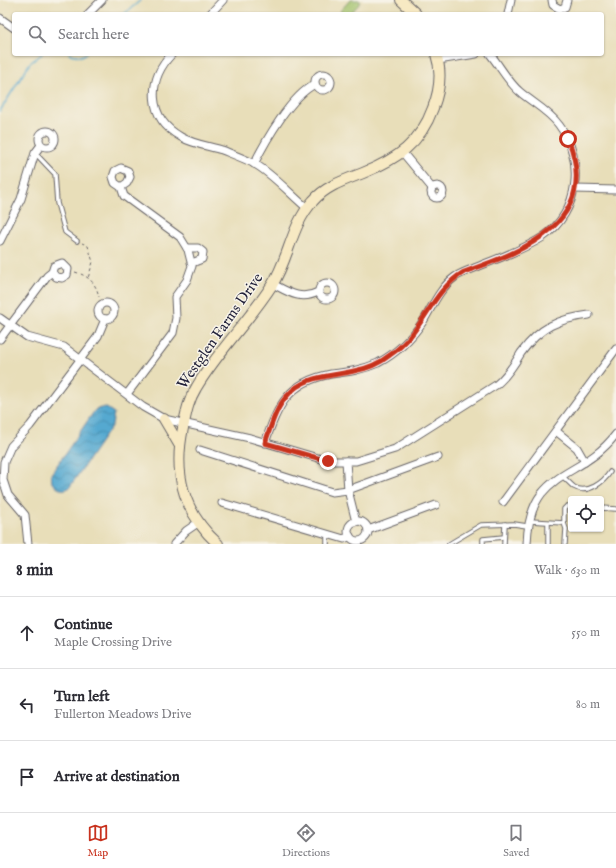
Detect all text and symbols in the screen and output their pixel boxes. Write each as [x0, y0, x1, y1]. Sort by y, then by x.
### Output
search box [12, 12, 604, 56]
icon: search [26, 23, 48, 45]
text: Search here [58, 25, 129, 44]
route start [559, 130, 577, 148]
street label: Westglen Farms Drive [173, 269, 267, 393]
route end [319, 452, 337, 470]
map controls [568, 496, 604, 532]
button: locate [568, 496, 604, 532]
text: 8 min [16, 560, 53, 581]
text: Walk · 630 m [534, 562, 600, 579]
text: Continue [54, 615, 112, 634]
icon: ahead [16, 622, 38, 644]
text: 550 m [571, 624, 600, 641]
text: Maple Crossing Drive [54, 634, 172, 651]
text: Turn left [54, 687, 110, 706]
icon: left [16, 694, 38, 716]
text: 80 m [576, 696, 600, 713]
text: Fullerton Meadows Drive [54, 706, 192, 723]
icon: arrive [16, 766, 38, 788]
text: Arrive at destination [54, 767, 180, 786]
tab: Map [87, 822, 109, 860]
tab: Directions [282, 822, 330, 860]
tab: Saved [503, 822, 529, 860]

